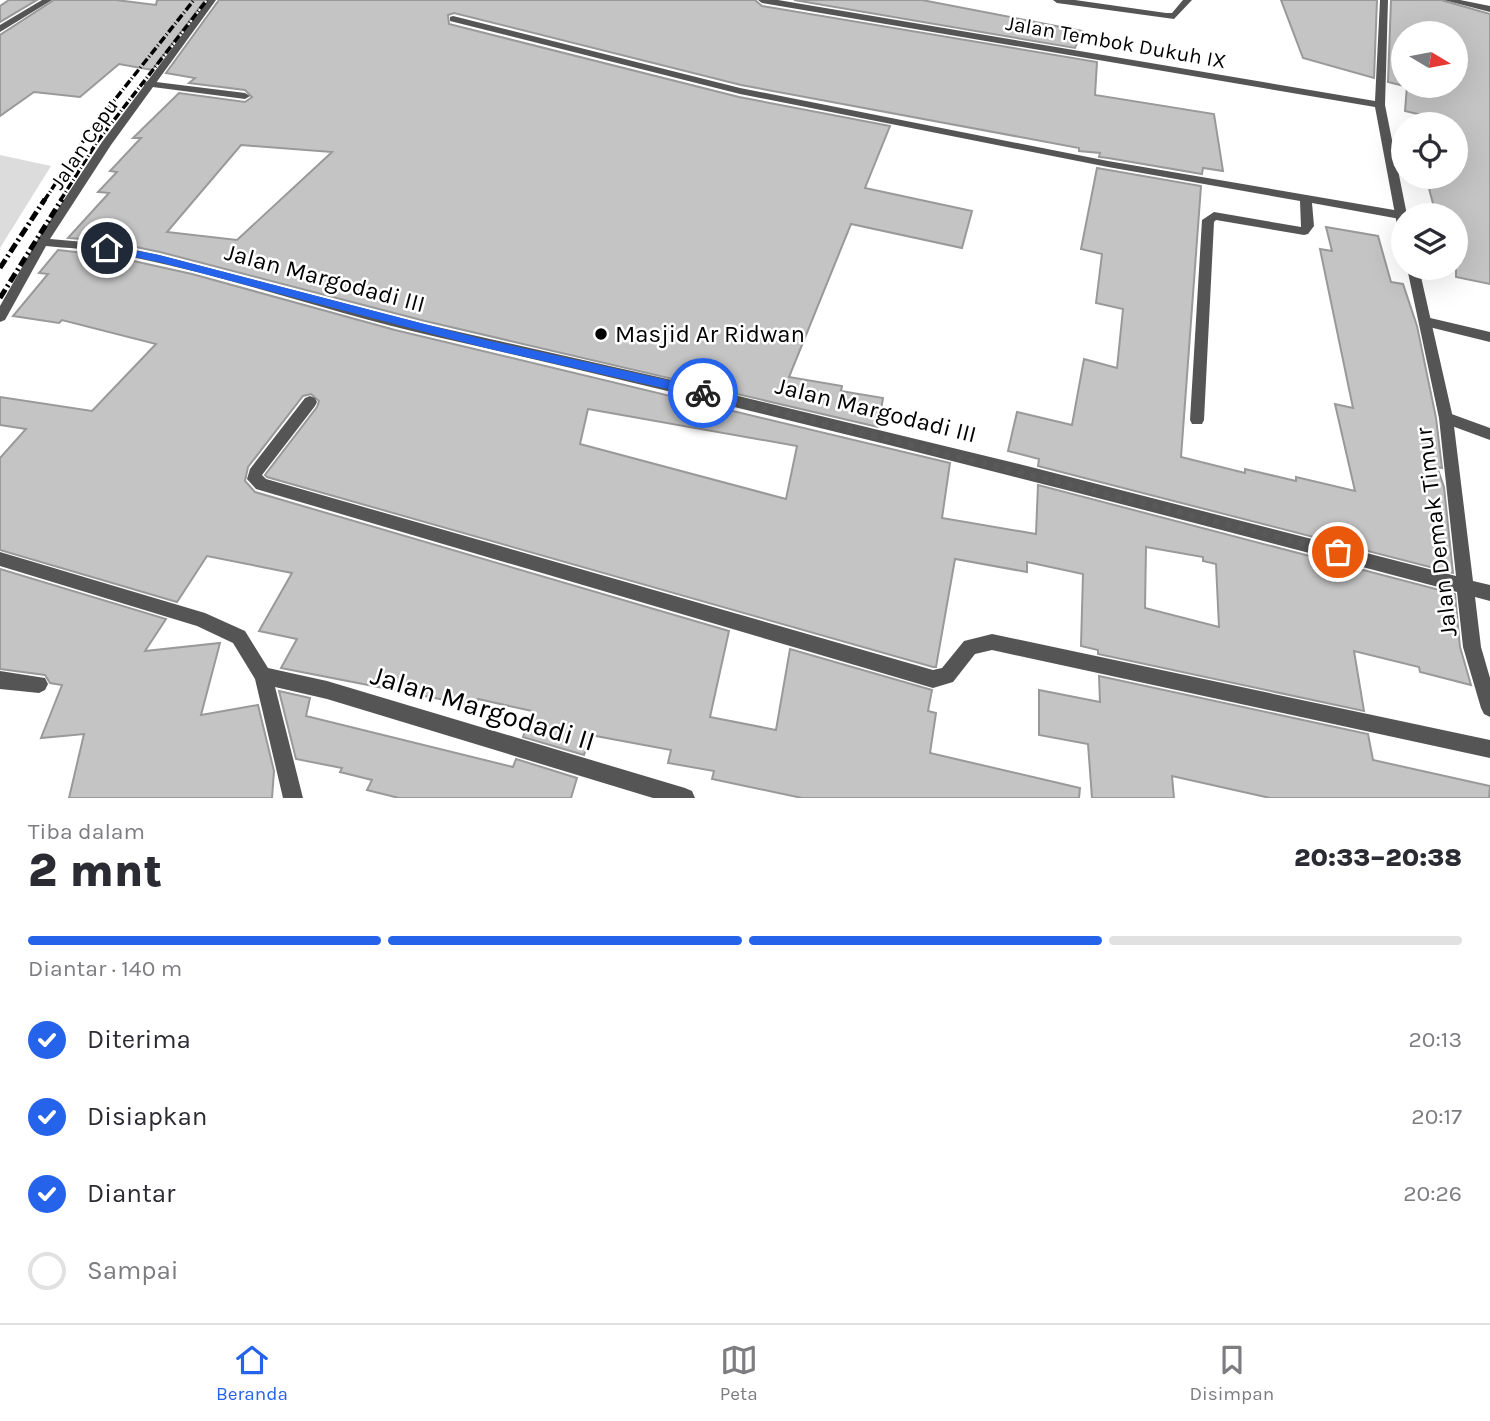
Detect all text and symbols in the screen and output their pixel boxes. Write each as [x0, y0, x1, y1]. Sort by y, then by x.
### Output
street label: Jalan Tembok Dukuh IX [1004, 11, 1228, 73]
north arrow [1391, 21, 1468, 98]
map controls [1391, 21, 1468, 280]
street label: Jalan Cepu [45, 94, 123, 194]
button: locate [1391, 112, 1468, 189]
button: layers [1391, 203, 1468, 280]
pin [77, 218, 137, 278]
icon: home [88, 229, 126, 267]
street label: Jalan Margodadi III [222, 238, 428, 318]
place label: Masjid Ar Ridwan [615, 320, 805, 348]
marker: Masjid Ar Ridwan [593, 326, 609, 342]
courier [668, 358, 738, 428]
street label: Jalan Margodadi III [773, 371, 979, 449]
icon: bike [684, 374, 722, 412]
street label: Jalan Demak Timur [1409, 425, 1463, 638]
pin [1308, 522, 1368, 582]
icon: bag [1319, 533, 1357, 571]
street label: Jalan Margodadi II [367, 658, 599, 758]
text: Tiba dalam [28, 818, 145, 845]
text: 20:33–20:38 [1294, 842, 1462, 873]
text: 2 mnt [28, 844, 162, 898]
text: Diantar · 140 m [28, 955, 182, 982]
icon: check [28, 1021, 66, 1059]
text: Diterima [87, 1024, 191, 1055]
text: 20:13 [1409, 1026, 1462, 1053]
icon: check [28, 1098, 66, 1136]
text: Disiapkan [87, 1101, 207, 1132]
text: 20:17 [1411, 1103, 1462, 1130]
icon: check [28, 1175, 66, 1213]
text: Diantar [87, 1178, 175, 1209]
text: 20:26 [1403, 1180, 1462, 1207]
text: Sampai [87, 1255, 179, 1286]
tab: Beranda [216, 1341, 288, 1405]
tab: Peta [720, 1341, 758, 1405]
tab: Disimpan [1189, 1341, 1274, 1405]

